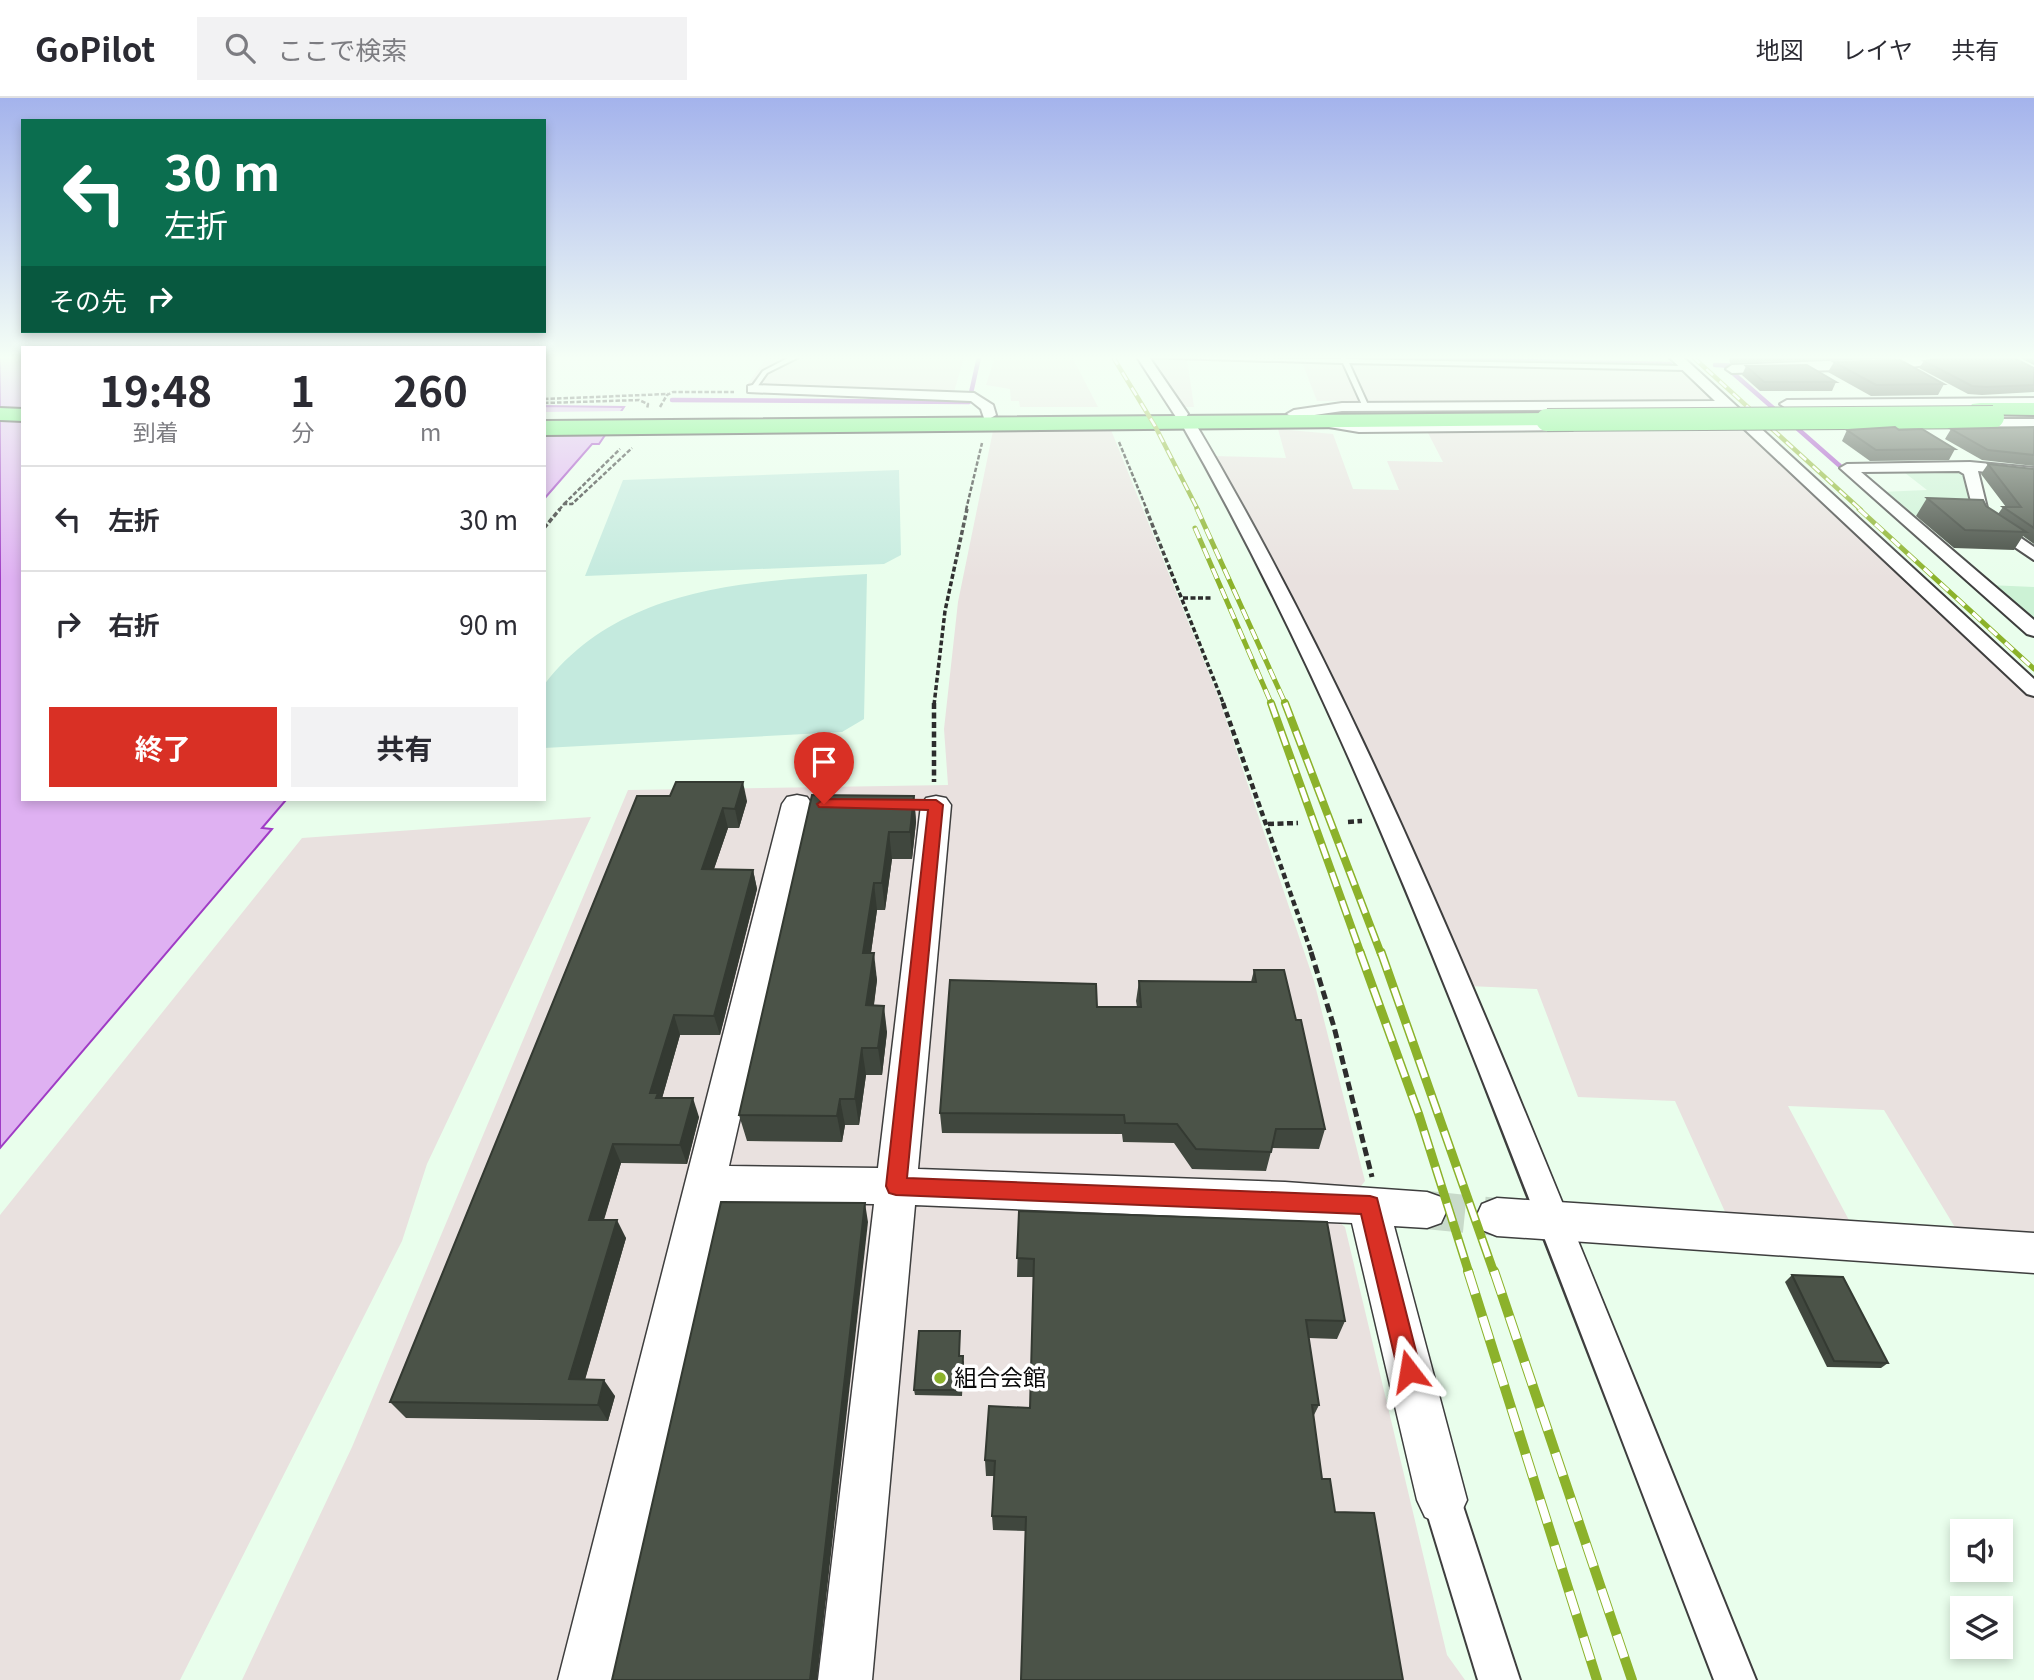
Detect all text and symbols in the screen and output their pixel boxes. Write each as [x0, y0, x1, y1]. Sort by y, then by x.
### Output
search box [197, 17, 687, 80]
text: GoPilot [35, 24, 155, 72]
icon: search [221, 29, 259, 67]
text: ここで検索 [277, 30, 407, 67]
text: 地図 [1756, 31, 1804, 66]
text: レイヤ [1842, 31, 1913, 66]
text: 共有 [1951, 31, 1999, 66]
text: 30 m [164, 134, 280, 205]
icon: left [49, 147, 140, 238]
text: 左折 [164, 200, 228, 246]
icon: right [141, 280, 179, 318]
text: その先 [49, 281, 127, 318]
text: 19:48 [99, 358, 212, 419]
text: 1 [290, 358, 315, 419]
text: 260 [393, 358, 468, 419]
text: 到着 [133, 414, 179, 448]
text: 分 [291, 414, 314, 448]
text: m [420, 414, 441, 448]
icon: left [49, 500, 87, 538]
text: 左折 [108, 500, 160, 537]
text: 30 m [459, 500, 518, 537]
icon: right [49, 605, 87, 643]
text: 右折 [108, 605, 160, 642]
text: 90 m [459, 605, 518, 642]
button: 終了 [49, 707, 277, 787]
button: 共有 [291, 707, 518, 787]
pin [794, 732, 854, 804]
icon: arrive [805, 743, 843, 781]
position arrow [1372, 1334, 1446, 1408]
place label: 組合会館 [954, 1359, 1046, 1393]
marker: 組合会館 [932, 1370, 948, 1386]
map controls [1950, 1519, 2013, 1659]
button: sound [1950, 1519, 2013, 1582]
button: layers [1950, 1596, 2013, 1659]

